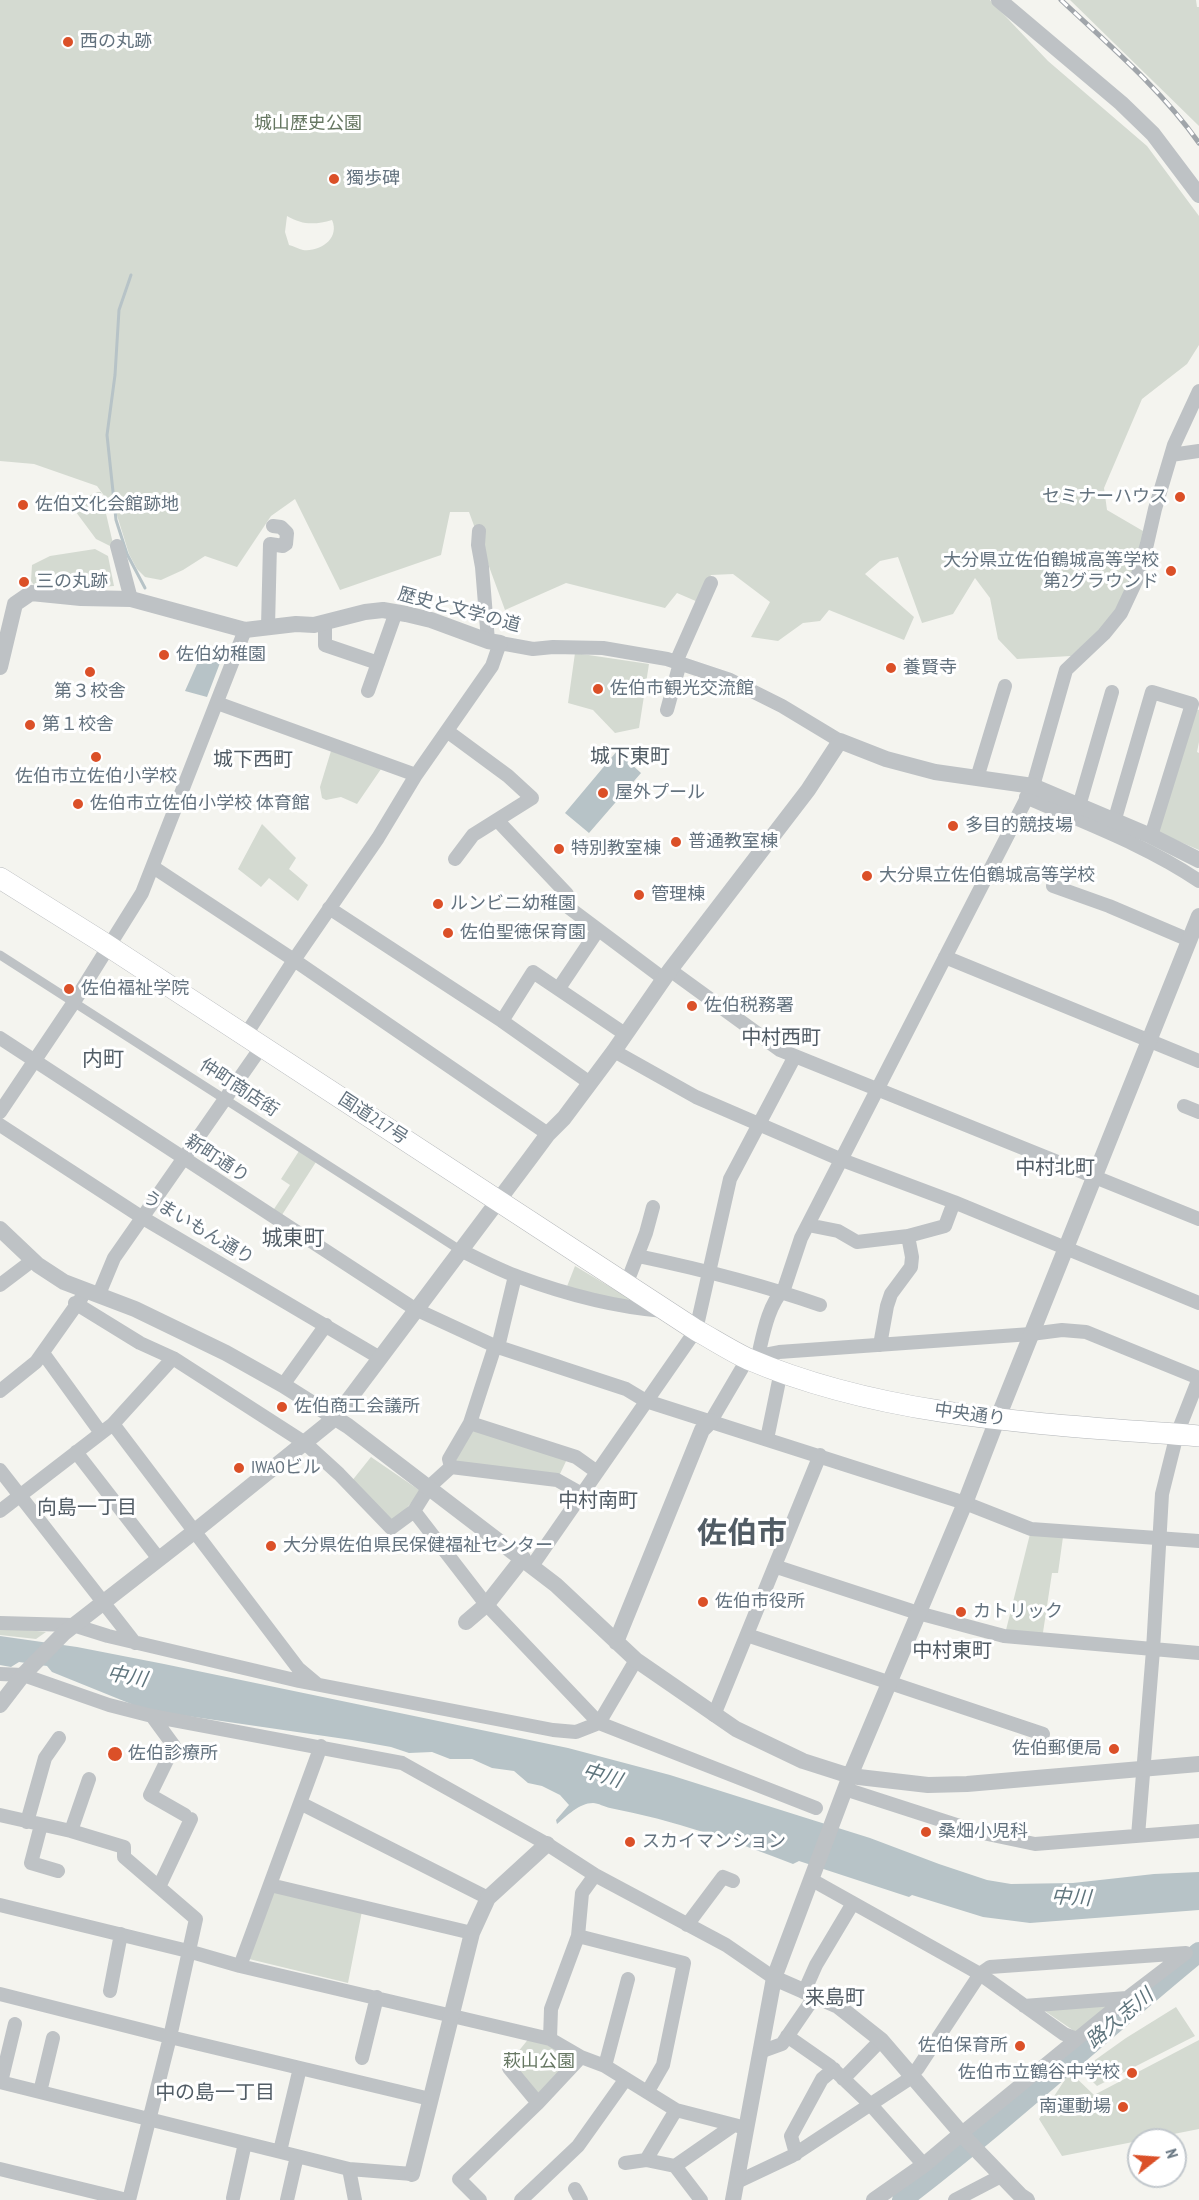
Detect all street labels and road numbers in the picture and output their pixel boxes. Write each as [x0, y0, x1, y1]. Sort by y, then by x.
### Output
street label: 歴史と文学の道 [395, 583, 523, 637]
street label: 仲町商店街 [195, 1054, 283, 1122]
street label: 国道217号 [334, 1089, 412, 1149]
street label: 新町通り [181, 1130, 253, 1188]
street label: うまいもん通り [138, 1186, 258, 1270]
street label: 中央通り [933, 1399, 1007, 1431]

